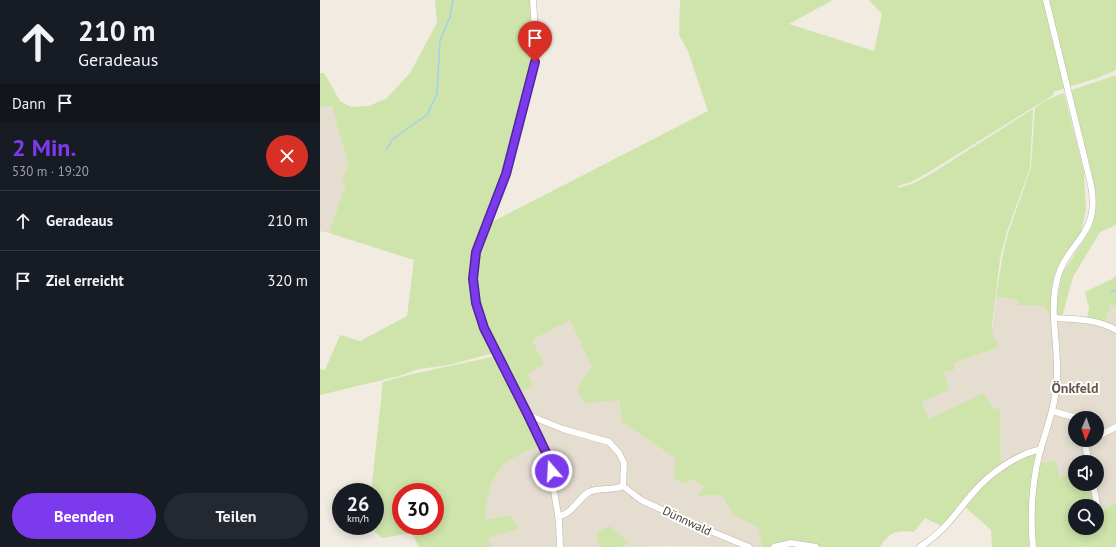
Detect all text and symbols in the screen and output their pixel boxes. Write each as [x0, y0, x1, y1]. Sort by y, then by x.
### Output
text: 210 m [78, 12, 155, 49]
icon: ahead [12, 16, 64, 68]
pin [518, 21, 552, 62]
icon: arrive [524, 27, 546, 49]
text: Geradeaus [78, 48, 158, 71]
icon: arrive [54, 92, 76, 114]
text: Dann [12, 94, 46, 113]
text: 2 Min. [12, 132, 76, 163]
button: close [266, 135, 308, 177]
text: 530 m · 19:20 [12, 163, 89, 180]
icon: ahead [12, 210, 34, 232]
text: Geradeaus [46, 211, 113, 230]
text: 210 m [267, 211, 308, 230]
icon: arrive [12, 270, 34, 292]
text: Ziel erreicht [46, 271, 124, 290]
text: 320 m [267, 271, 308, 290]
district label: Önkfeld [1051, 379, 1099, 397]
north arrow [1068, 411, 1104, 447]
map controls [1068, 411, 1104, 535]
position arrow [531, 450, 573, 492]
button: sound [1068, 455, 1104, 491]
speed limit sign: 30 [392, 483, 444, 535]
text: 26 [347, 491, 369, 517]
button: Beenden [12, 493, 156, 539]
button: Teilen [164, 493, 308, 539]
button: search [1068, 499, 1104, 535]
street label: Dünnwald [660, 503, 714, 538]
text: km/h [347, 512, 369, 525]

